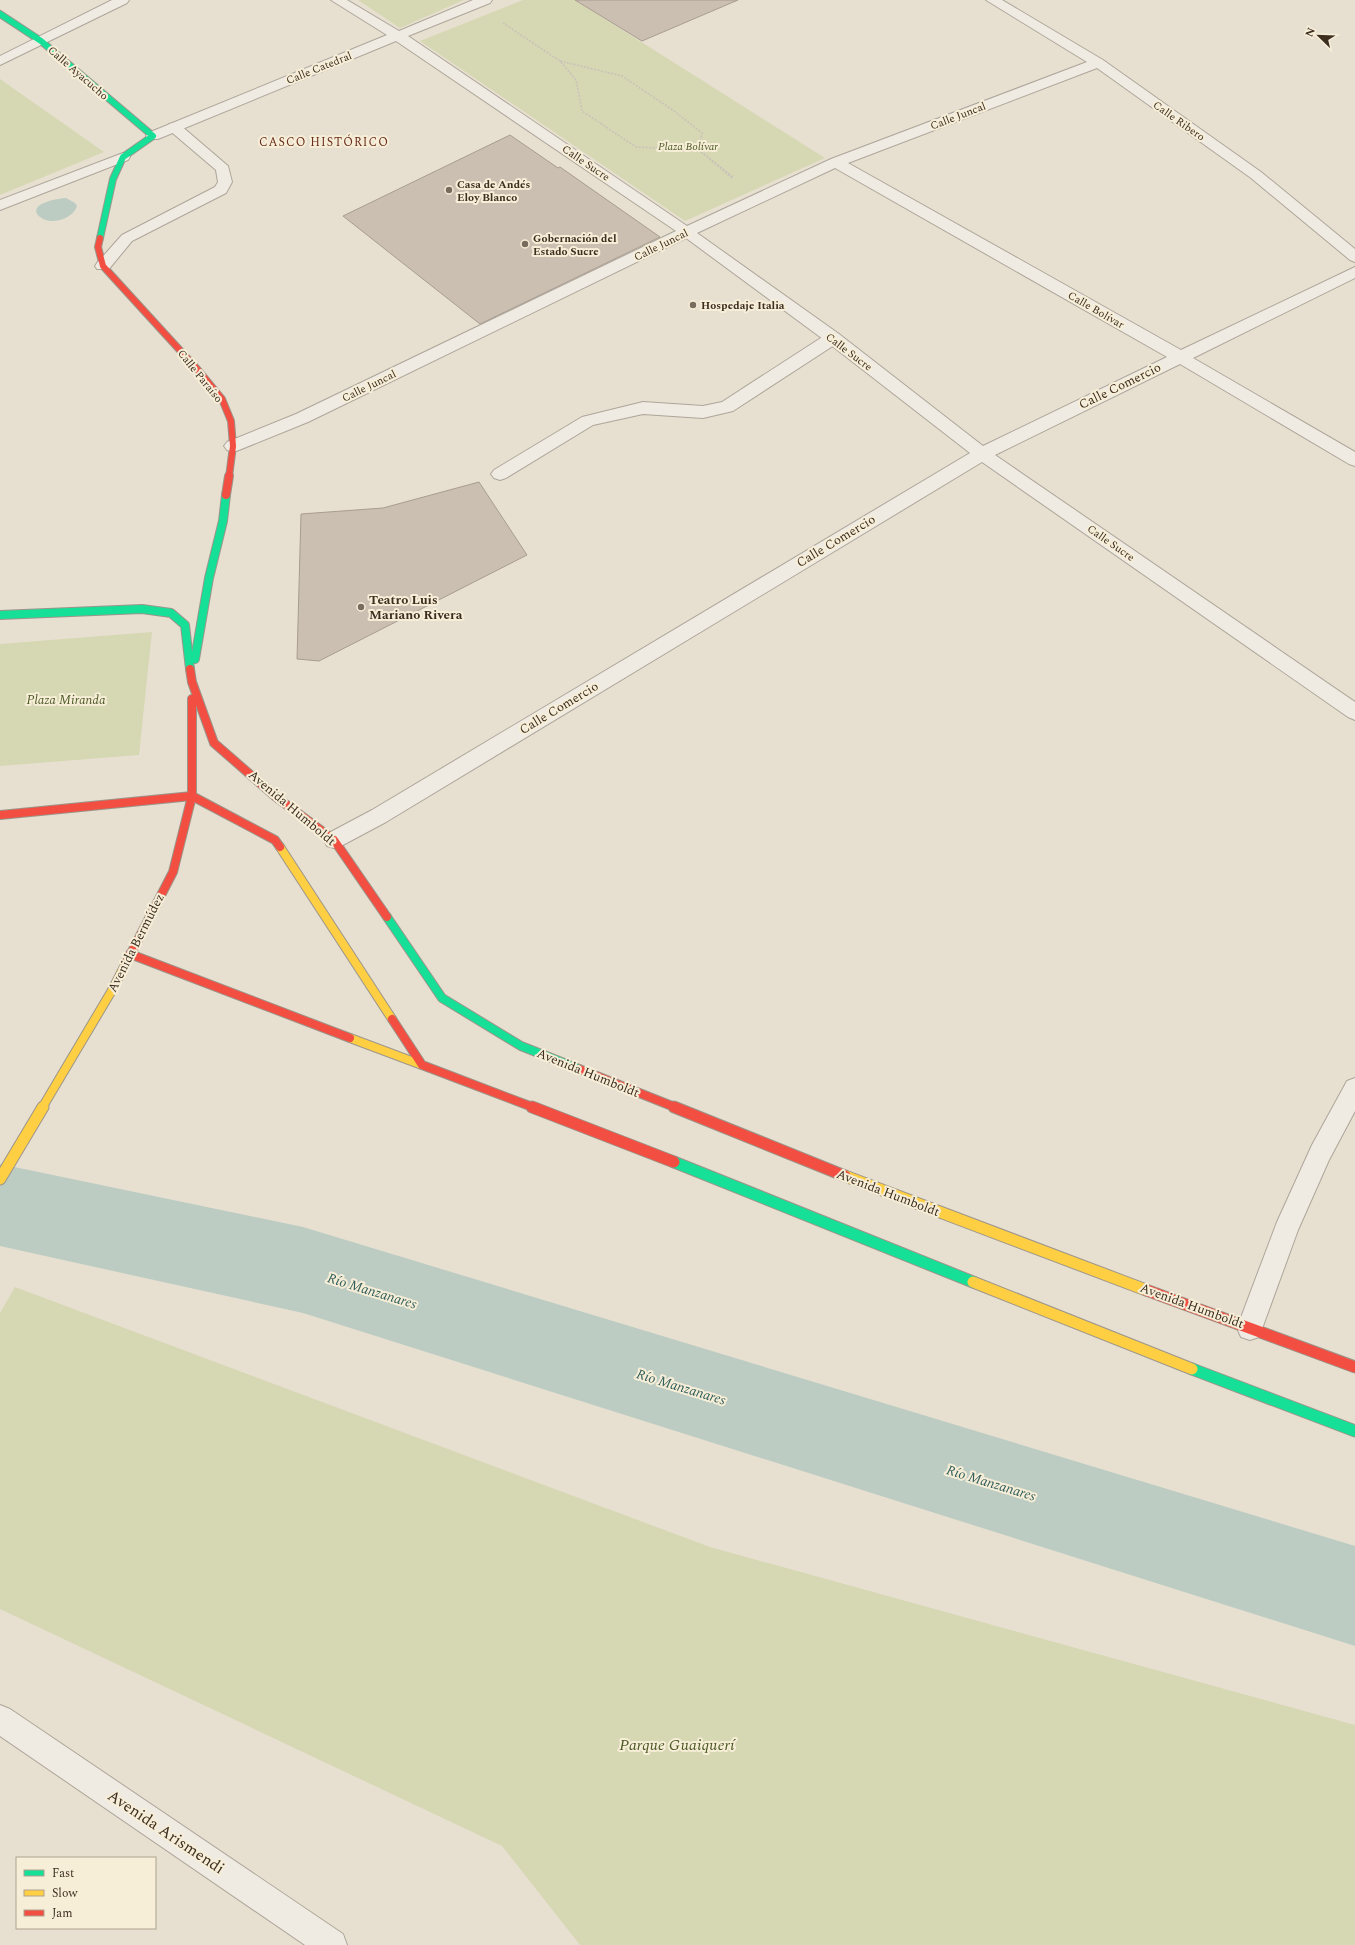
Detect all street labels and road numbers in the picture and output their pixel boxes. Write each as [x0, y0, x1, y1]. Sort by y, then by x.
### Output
street label: Calle Ayacucho [44, 42, 112, 104]
street label: Calle Catedral [284, 47, 354, 89]
street label: Calle Ribero [1149, 97, 1209, 145]
street label: Calle Juncal [928, 98, 988, 134]
street label: Calle Sucre [559, 141, 613, 185]
street label: Calle Juncal [631, 225, 691, 265]
street label: Calle Bolívar [1065, 287, 1128, 333]
street label: Calle Sucre [822, 329, 876, 375]
street label: Calle Paraíso [173, 346, 227, 406]
street label: Calle Comercio [1075, 357, 1165, 415]
street label: Calle Juncal [339, 366, 399, 406]
street label: Calle Comercio [793, 509, 879, 573]
street label: Calle Sucre [1084, 520, 1138, 566]
street label: Calle Comercio [516, 676, 602, 740]
street label: Avenida Humboldt [244, 765, 341, 851]
street label: Avenida Bermúdez [102, 890, 170, 996]
street label: Avenida Humboldt [534, 1043, 643, 1103]
street label: Avenida Humboldt [833, 1164, 943, 1222]
street label: Avenida Humboldt [1137, 1278, 1247, 1334]
street label: Avenida Arismendi [103, 1784, 229, 1880]

